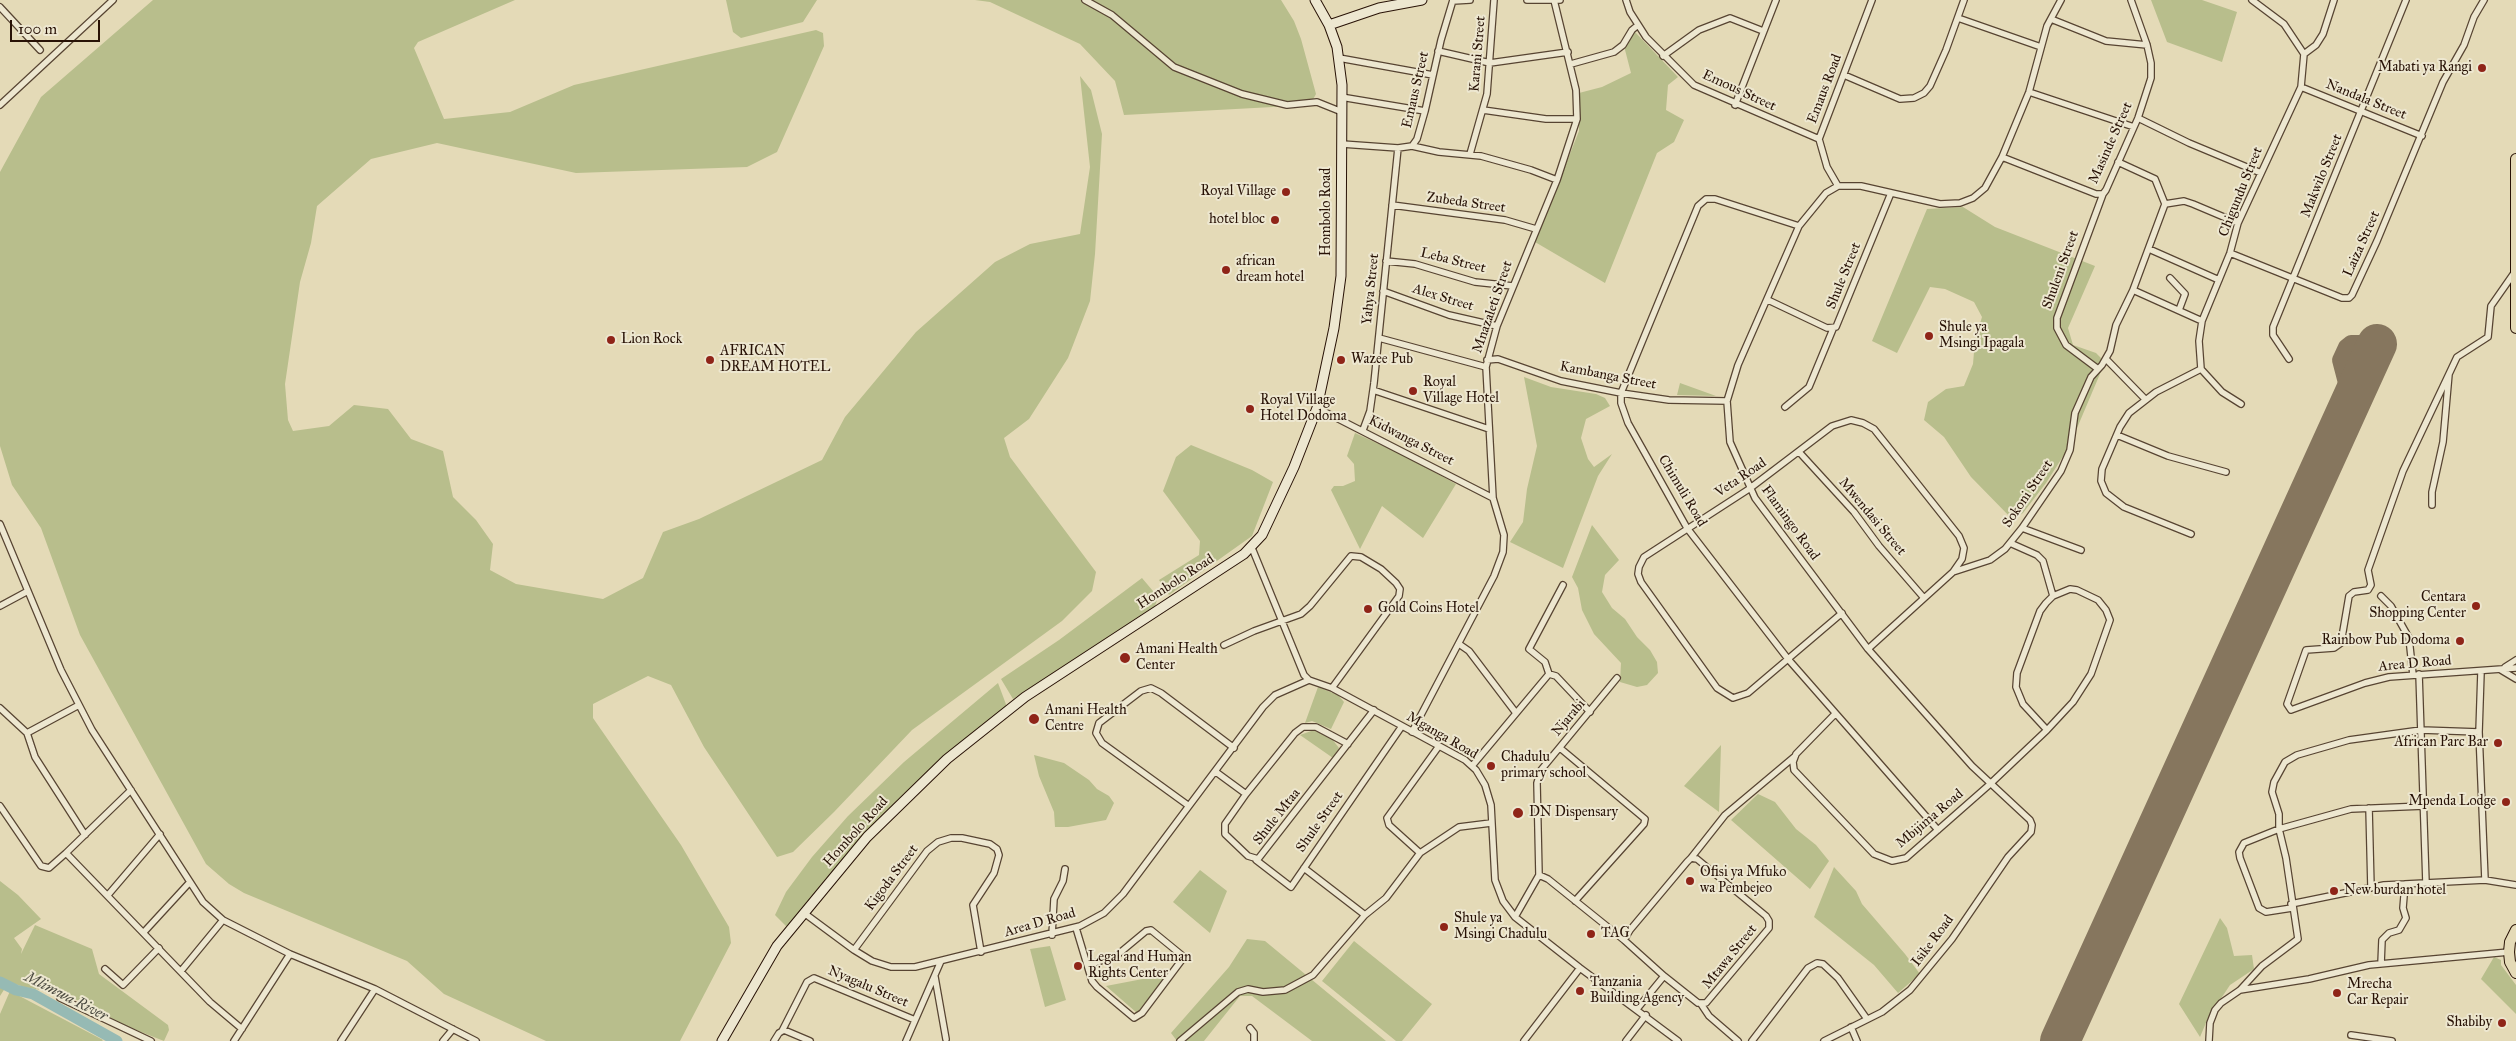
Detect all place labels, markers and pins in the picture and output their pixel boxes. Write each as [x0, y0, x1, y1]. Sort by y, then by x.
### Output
place label: Mabati ya Rangi [2378, 60, 2472, 76]
marker: Mabati ya Rangi [2476, 62, 2488, 74]
place label: Royal Village [1201, 184, 1276, 200]
marker: Royal Village [1280, 186, 1292, 198]
place label: hotel bloc [1209, 212, 1265, 228]
marker: hotel bloc [1269, 214, 1281, 226]
place label: african dream hotel [1236, 254, 1304, 286]
marker: african dream hotel [1220, 264, 1232, 276]
place label: Shule ya Msingi Ipagala [1939, 320, 2024, 352]
marker: Shule ya Msingi Ipagala [1923, 330, 1935, 342]
place label: Lion Rock [621, 332, 682, 348]
marker: Lion Rock [605, 334, 617, 346]
place label: AFRICAN DREAM HOTEL [720, 344, 830, 377]
place label: Wazee Pub [1351, 352, 1413, 368]
marker: AFRICAN DREAM HOTEL [704, 354, 716, 366]
marker: Wazee Pub [1335, 354, 1347, 366]
place label: Royal Village Hotel [1423, 375, 1499, 408]
marker: Royal Village Hotel [1407, 385, 1419, 397]
place label: Royal Village Hotel Dodoma [1260, 393, 1347, 426]
marker: Royal Village Hotel Dodoma [1244, 403, 1256, 415]
place label: Centara Shopping Center [2369, 590, 2466, 622]
marker: Centara Shopping Center [2470, 600, 2482, 612]
place label: Gold Coins Hotel [1378, 601, 1479, 617]
marker: Gold Coins Hotel [1362, 603, 1374, 615]
place label: Rainbow Pub Dodoma [2321, 633, 2450, 649]
marker: Rainbow Pub Dodoma [2454, 635, 2466, 647]
place label: Amani Health Center [1136, 642, 1218, 674]
marker: Amani Health Center [1118, 651, 1132, 665]
place label: Amani Health Centre [1045, 703, 1127, 736]
marker: Amani Health Centre [1027, 712, 1041, 726]
place label: African Parc Bar [2394, 735, 2488, 751]
marker: African Parc Bar [2492, 737, 2504, 749]
place label: Chadulu primary school [1501, 750, 1586, 782]
marker: Chadulu primary school [1485, 760, 1497, 772]
place label: Mpenda Lodge [2408, 794, 2496, 810]
marker: Mpenda Lodge [2500, 796, 2512, 808]
place label: DN Dispensary [1529, 805, 1618, 821]
marker: DN Dispensary [1511, 806, 1525, 820]
place label: Ofisi ya Mfuko wa Pembejeo [1700, 865, 1786, 898]
marker: Ofisi ya Mfuko wa Pembejeo [1684, 875, 1696, 887]
place label: New burdan hotel [2344, 883, 2446, 899]
marker: New burdan hotel [2328, 885, 2340, 897]
place label: Shule ya Msingi Chadulu [1454, 911, 1547, 944]
marker: Shule ya Msingi Chadulu [1438, 921, 1450, 933]
place label: TAG [1601, 926, 1630, 942]
marker: TAG [1585, 928, 1597, 940]
place label: Legal and Human Rights Center [1088, 950, 1192, 982]
marker: Legal and Human Rights Center [1072, 960, 1084, 972]
place label: Tanzania Building Agency [1590, 975, 1684, 1008]
place label: Mrecha Car Repair [2347, 977, 2408, 1010]
marker: Tanzania Building Agency [1574, 985, 1586, 997]
marker: Mrecha Car Repair [2331, 987, 2343, 999]
place label: Shabiby [2447, 1015, 2492, 1031]
marker: Shabiby [2496, 1017, 2508, 1029]

